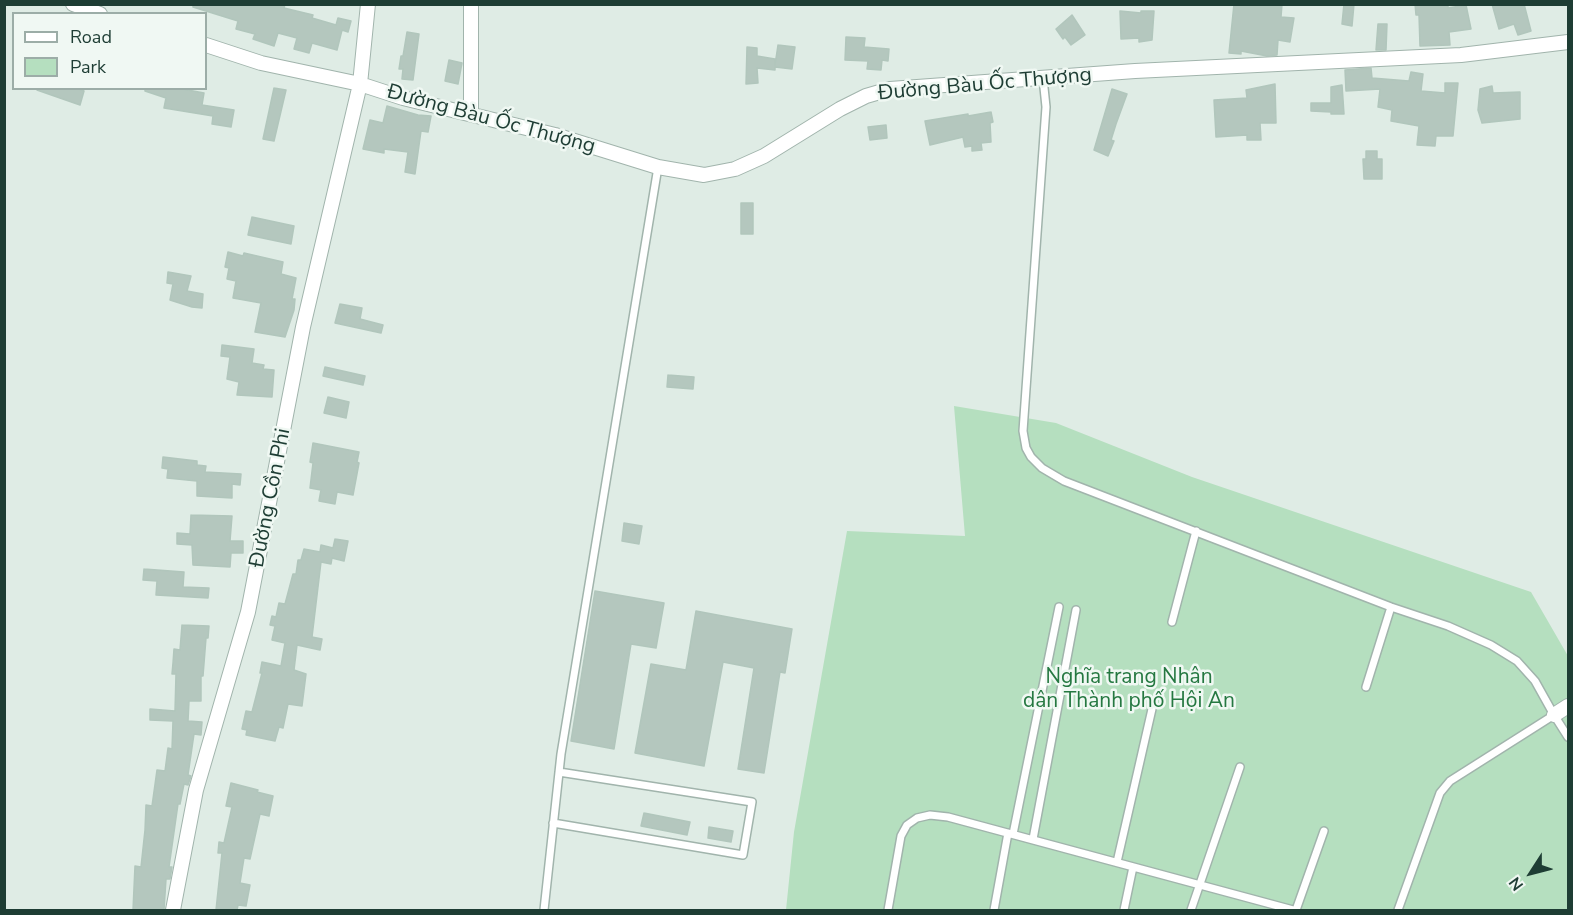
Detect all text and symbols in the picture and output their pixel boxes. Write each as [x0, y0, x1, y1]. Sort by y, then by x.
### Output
legend [12, 12, 207, 90]
text: Road [70, 25, 112, 49]
text: Park [70, 55, 106, 79]
street label: Đường Bàu Ốc Thượng [877, 63, 1093, 107]
street label: Đường Bàu Ốc Thượng [384, 80, 598, 160]
street label: Đường Cồn Phi [245, 426, 297, 570]
park label: Nghĩa trang Nhân dân Thành phố Hội An [1023, 665, 1235, 715]
north arrow [1501, 843, 1561, 903]
text: N [1504, 872, 1529, 895]

